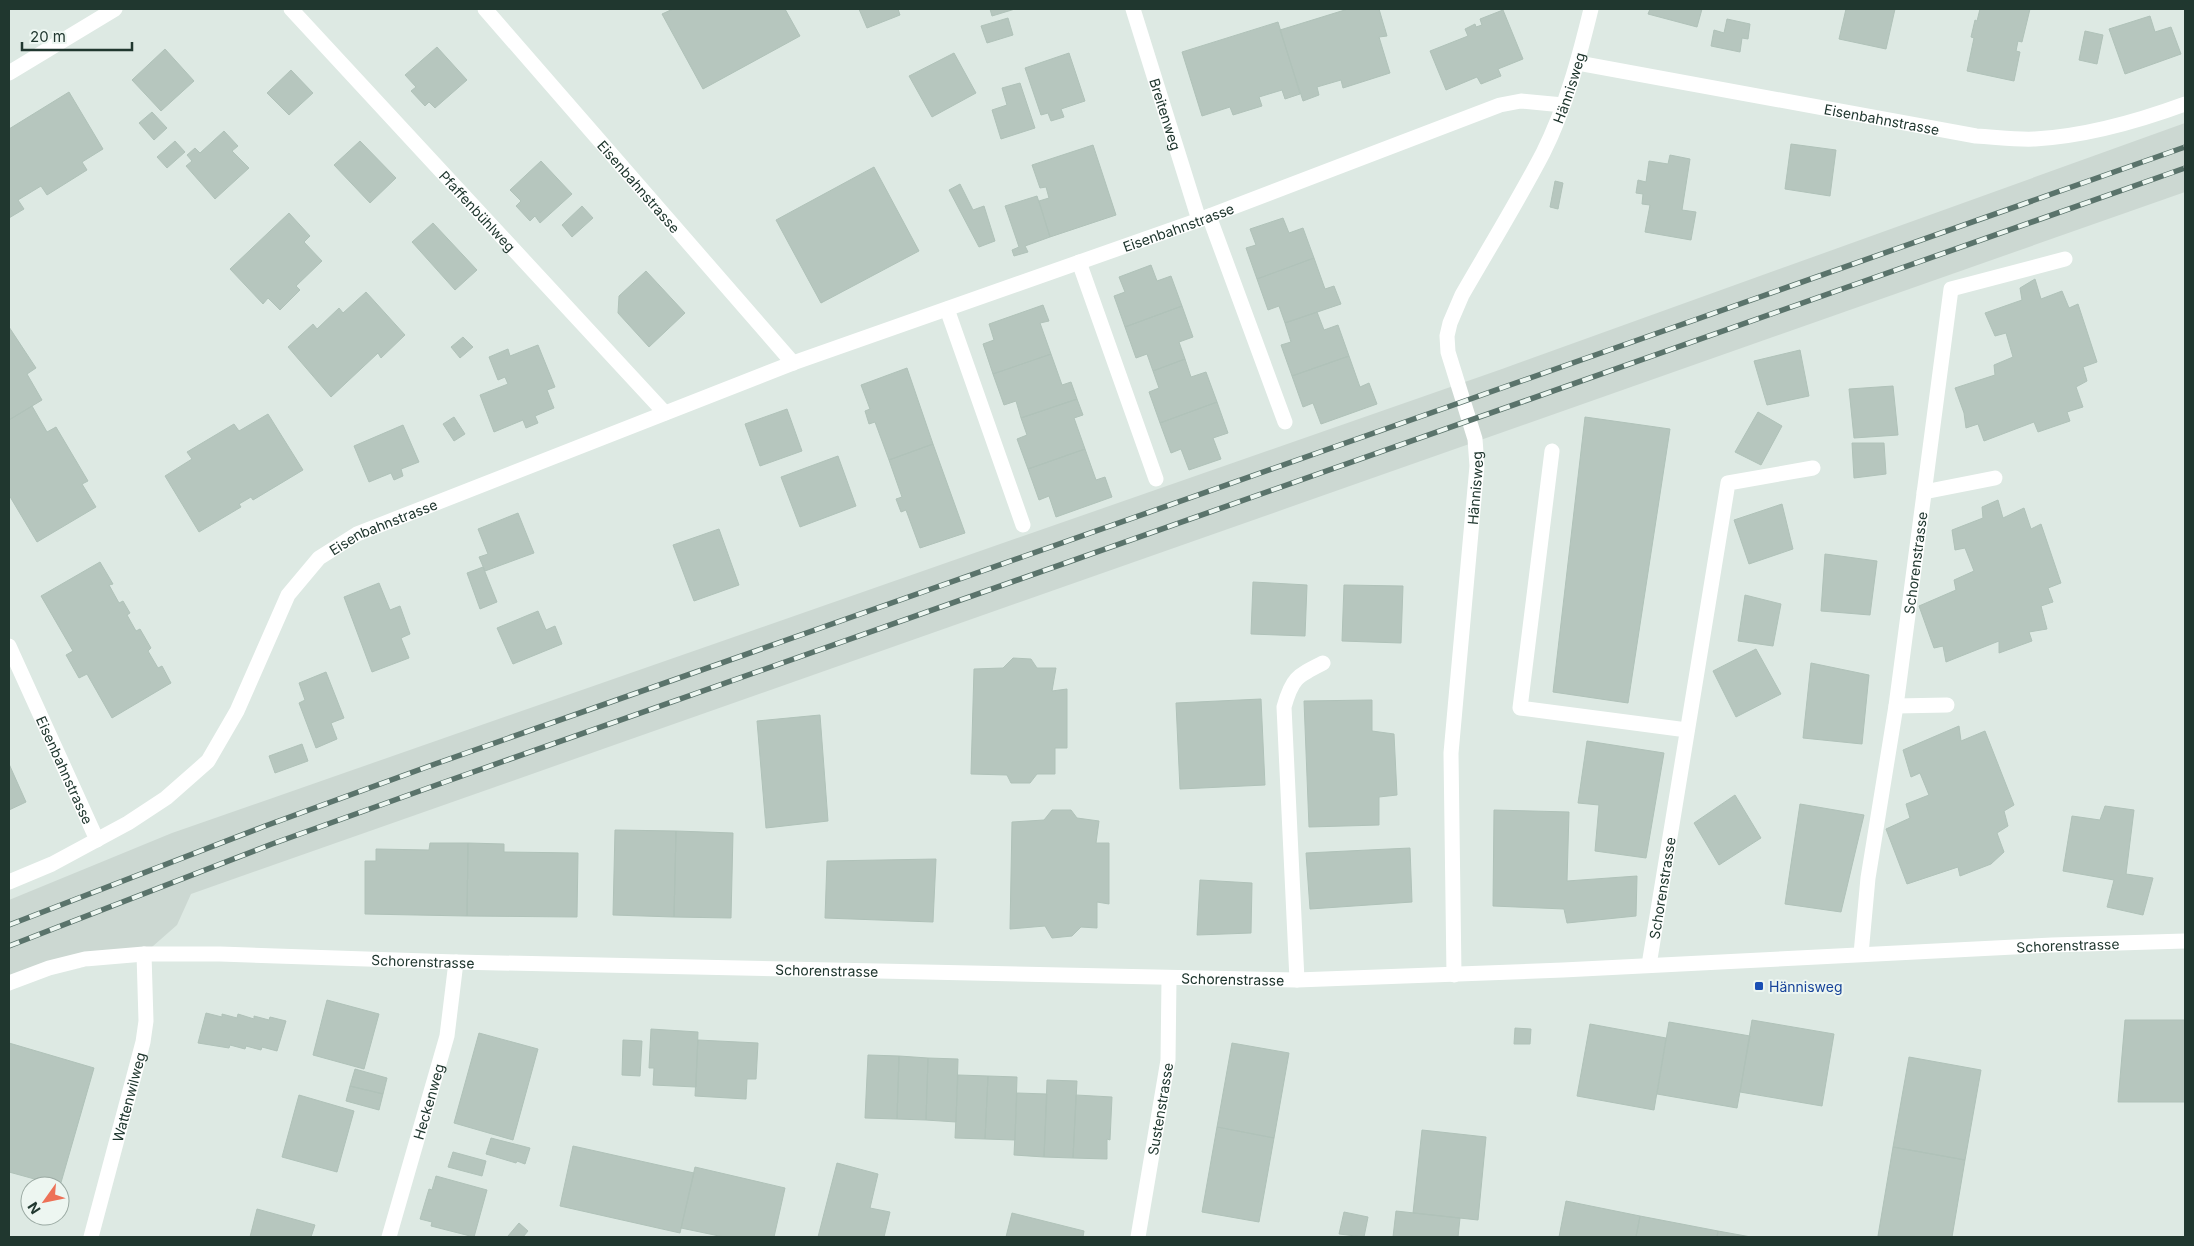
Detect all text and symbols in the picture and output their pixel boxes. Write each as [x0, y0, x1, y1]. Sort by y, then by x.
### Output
scale bar [22, 20, 132, 52]
text: 20 m [30, 27, 66, 46]
street label: Hännisweg [1549, 50, 1588, 126]
street label: Breitenweg [1147, 76, 1185, 152]
street label: Eisenbahnstrasse [1823, 100, 1941, 138]
street label: Eisenbahnstrasse [594, 137, 684, 236]
street label: Pfaffenbühlweg [436, 167, 519, 255]
street label: Eisenbahnstrasse [1120, 199, 1236, 255]
street label: Hännisweg [1463, 451, 1486, 526]
street label: Eisenbahnstrasse [326, 495, 440, 558]
street label: Schorenstrasse [1900, 511, 1930, 615]
street label: Eisenbahnstrasse [33, 713, 97, 827]
street label: Schorenstrasse [1645, 836, 1678, 940]
street label: Schorenstrasse [2016, 934, 2120, 955]
street label: Schorenstrasse [371, 951, 475, 971]
street label: Schorenstrasse [775, 960, 879, 980]
street label: Schorenstrasse [1181, 969, 1284, 988]
place label: Hännisweg [1769, 978, 1843, 995]
marker: Hännisweg [1753, 980, 1765, 992]
street label: Wattenwilweg [108, 1050, 148, 1144]
street label: Sustenstrasse [1144, 1061, 1176, 1156]
street label: Heckenweg [409, 1062, 447, 1142]
north arrow [20, 1176, 70, 1226]
text: N [24, 1199, 44, 1217]

